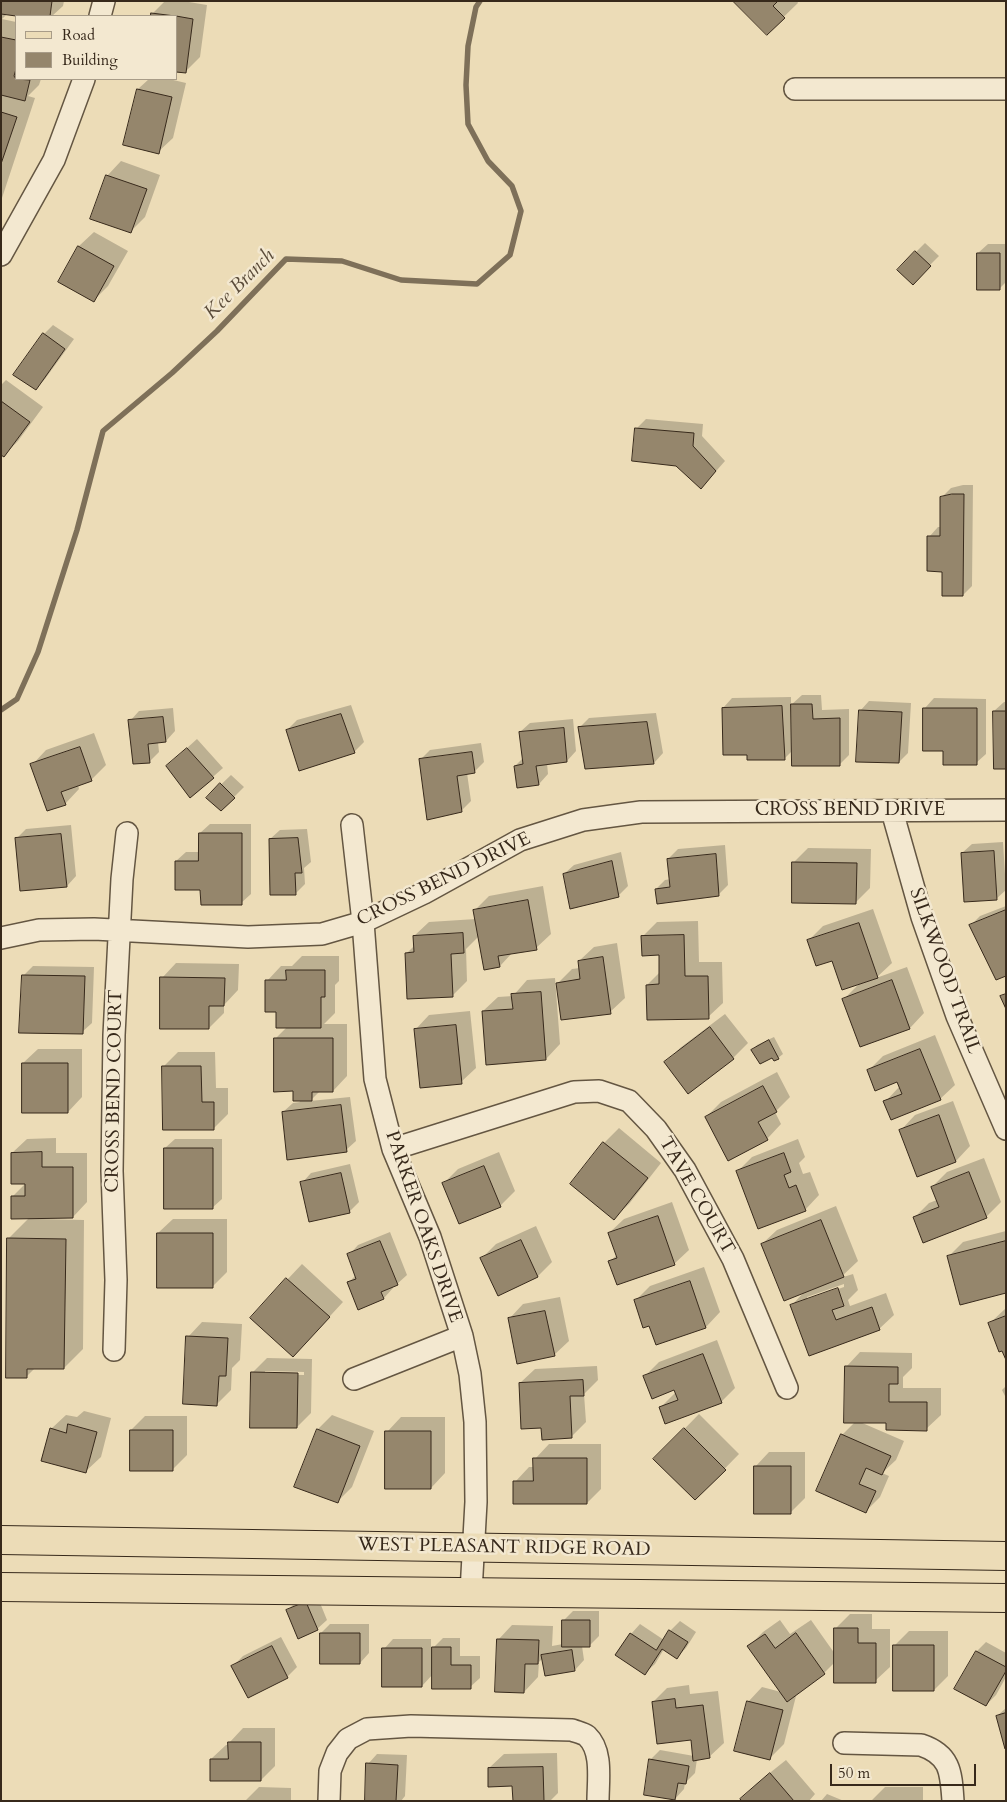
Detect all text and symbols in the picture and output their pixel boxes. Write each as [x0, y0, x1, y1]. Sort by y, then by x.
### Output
legend [15, 15, 178, 80]
text: Road [62, 25, 95, 45]
text: Building [62, 50, 118, 70]
water label: Kee Branch [200, 245, 280, 325]
street label: CROSS BEND DRIVE [755, 800, 945, 822]
street label: CROSS BEND DRIVE [353, 828, 535, 932]
street label: SILKWOOD TRAIL [903, 885, 985, 1057]
street label: CROSS BEND COURT [102, 989, 128, 1193]
street label: PARKER OAKS DRIVE [379, 1128, 467, 1326]
street label: TAVE COURT [653, 1133, 739, 1259]
street label: WEST PLEASANT RIDGE ROAD [357, 1534, 651, 1562]
scale bar [832, 1754, 978, 1786]
text: 50 m [838, 1763, 870, 1783]

